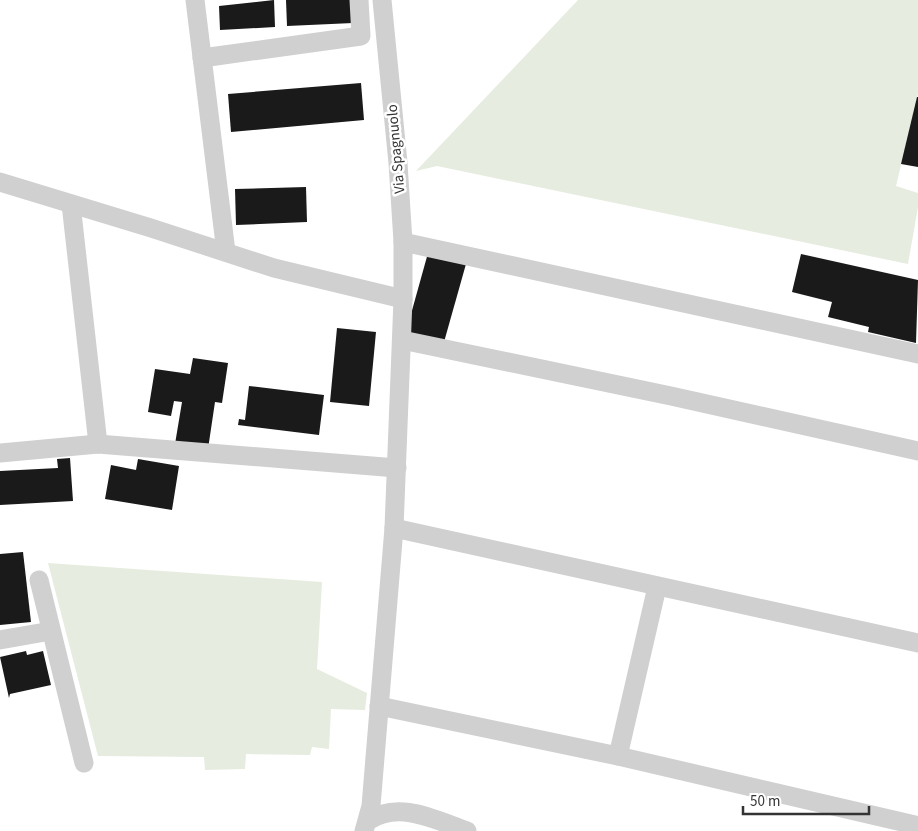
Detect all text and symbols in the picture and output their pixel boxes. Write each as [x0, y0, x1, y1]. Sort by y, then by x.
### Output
street label: Via Spagnuolo [382, 103, 410, 195]
scale bar [743, 784, 869, 816]
text: 50 m [750, 791, 780, 812]

